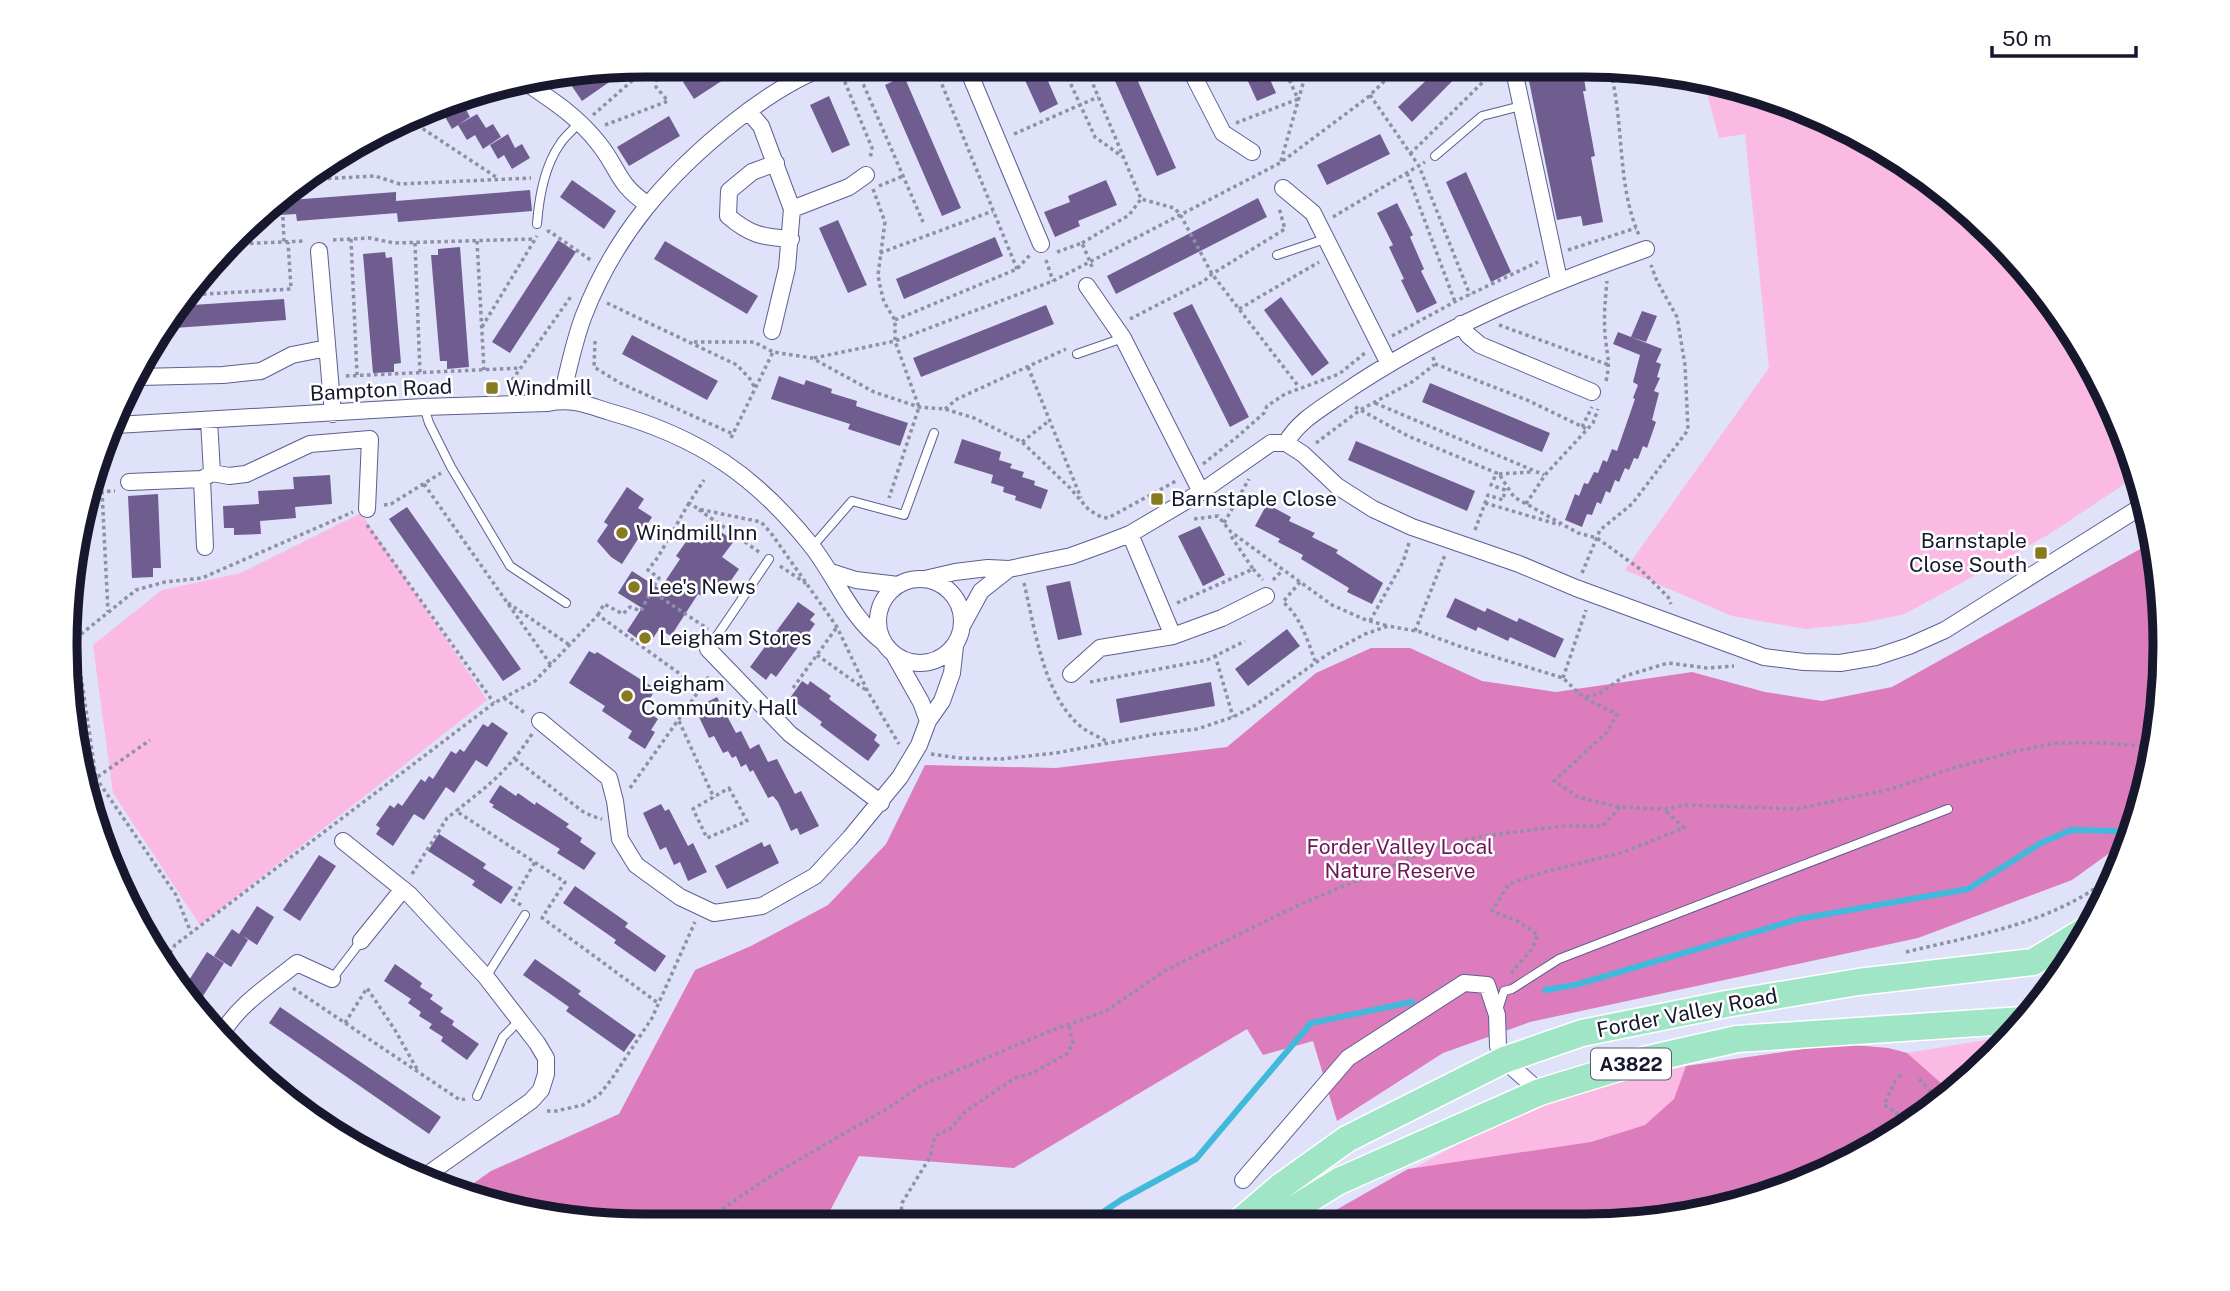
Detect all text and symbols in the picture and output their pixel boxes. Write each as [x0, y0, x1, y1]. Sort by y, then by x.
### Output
scale bar [1992, 14, 2136, 58]
text: 50 m [2002, 26, 2052, 51]
street label: Bampton Road [309, 373, 453, 406]
place label: Windmill [506, 375, 592, 400]
marker: Windmill [484, 380, 500, 396]
place label: Barnstaple Close [1171, 486, 1337, 511]
marker: Barnstaple Close [1149, 491, 1165, 507]
place label: Windmill Inn [636, 520, 757, 545]
marker: Windmill Inn [614, 525, 630, 541]
place label: Barnstaple Close South [1909, 528, 2027, 577]
marker: Barnstaple Close South [2033, 545, 2049, 561]
place label: Lee's News [648, 574, 756, 599]
marker: Lee's News [626, 579, 642, 595]
place label: Leigham Stores [659, 625, 812, 650]
marker: Leigham Stores [637, 630, 653, 646]
place label: Leigham Community Hall [641, 671, 798, 720]
marker: Leigham Community Hall [619, 688, 635, 704]
park label: Forder Valley Local Nature Reserve [1307, 834, 1493, 883]
street label: Forder Valley Road [1594, 983, 1779, 1042]
road number: A3822 [1591, 1048, 1671, 1080]

